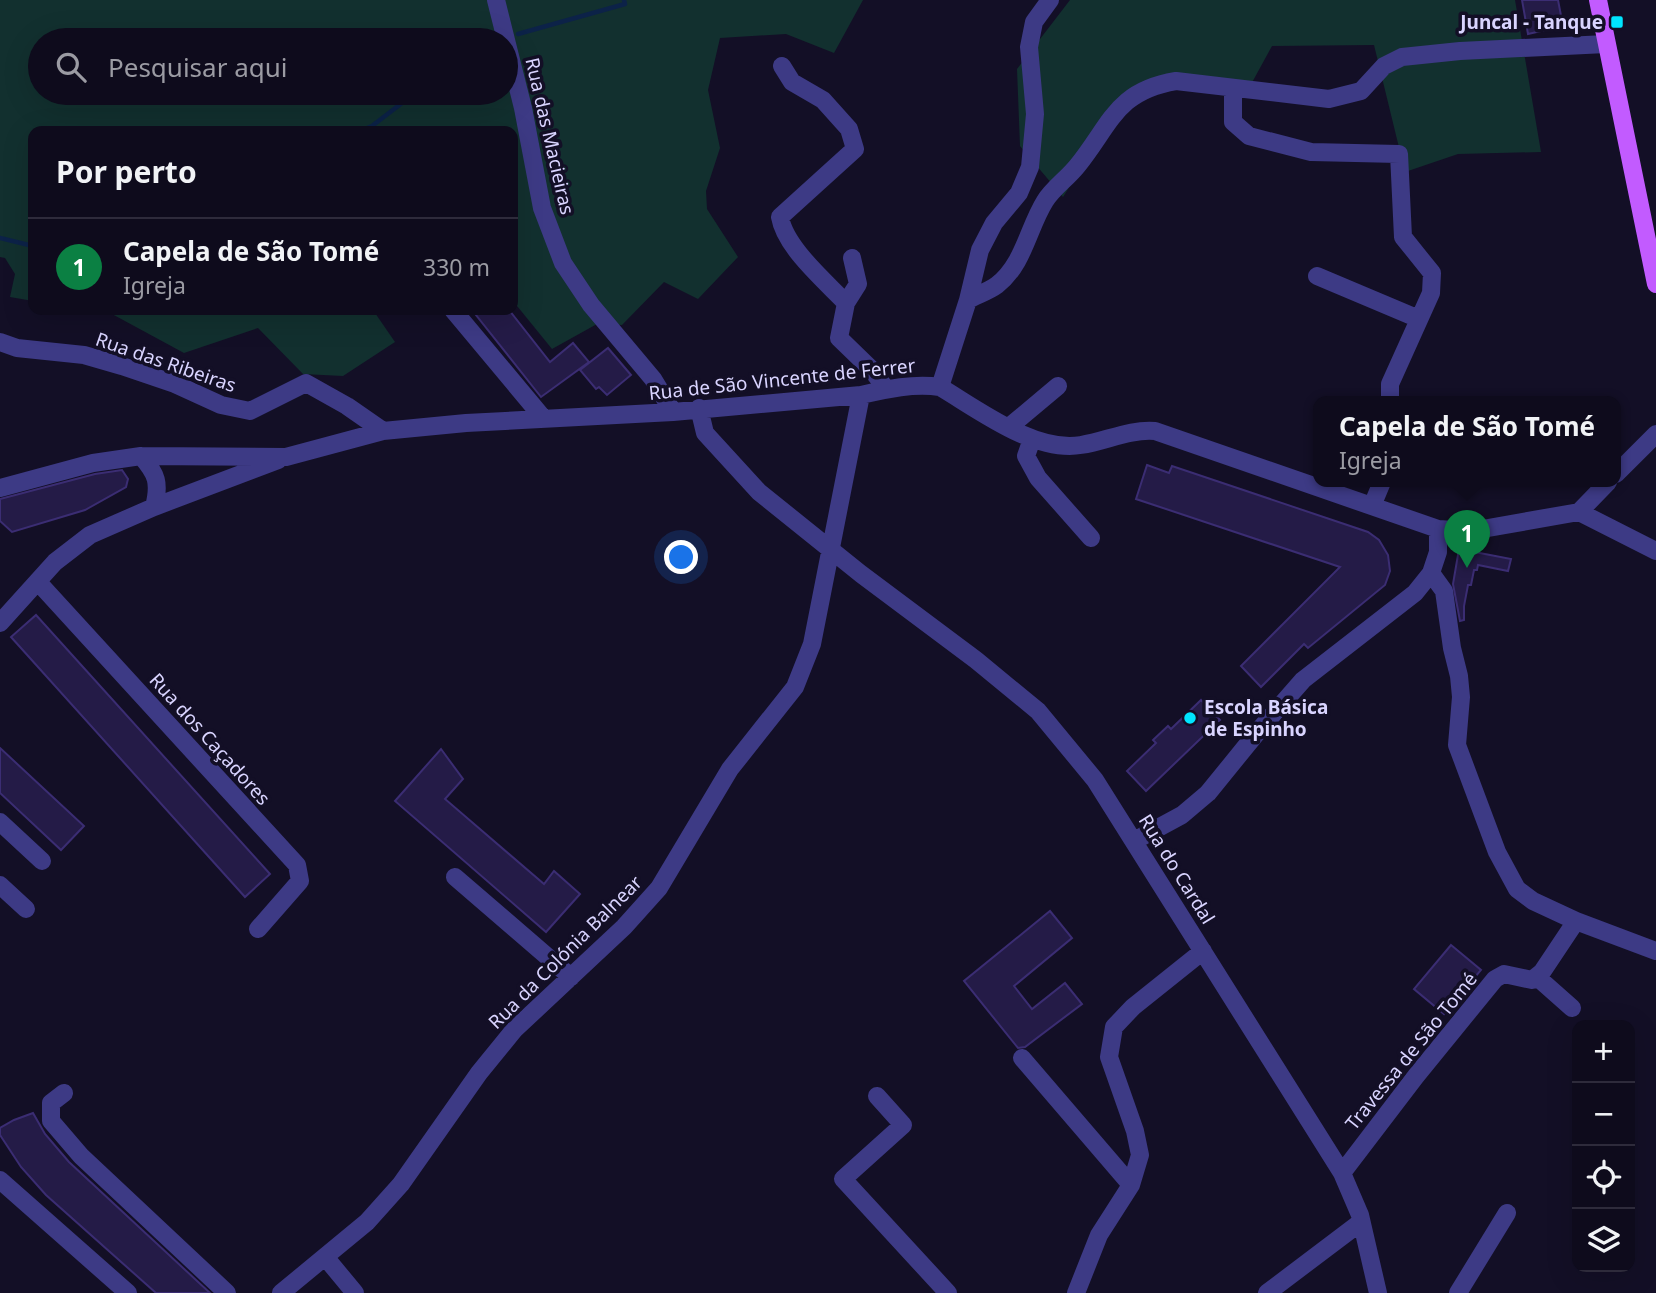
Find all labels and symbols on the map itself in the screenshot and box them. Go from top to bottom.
place label: Juncal - Tanque [1458,9,1603,35]
marker: Juncal - Tanque [1609,14,1625,30]
street label: Rua das Macieiras [519,55,581,217]
street label: Rua das Ribeiras [92,326,240,398]
street label: Rua de São Vincente de Ferrer [647,352,917,406]
pin: 1 [1444,510,1490,568]
your location [664,540,698,574]
street label: Rua dos Caçadores [144,667,276,811]
place label: Escola Básica de Espinho [1204,694,1328,742]
marker: Escola Básica de Espinho [1182,710,1198,726]
street label: Rua do Cardal [1133,809,1221,929]
street label: Rua da Colónia Balnear [482,869,648,1035]
street label: Travessa de São Tomé [1339,967,1483,1135]

